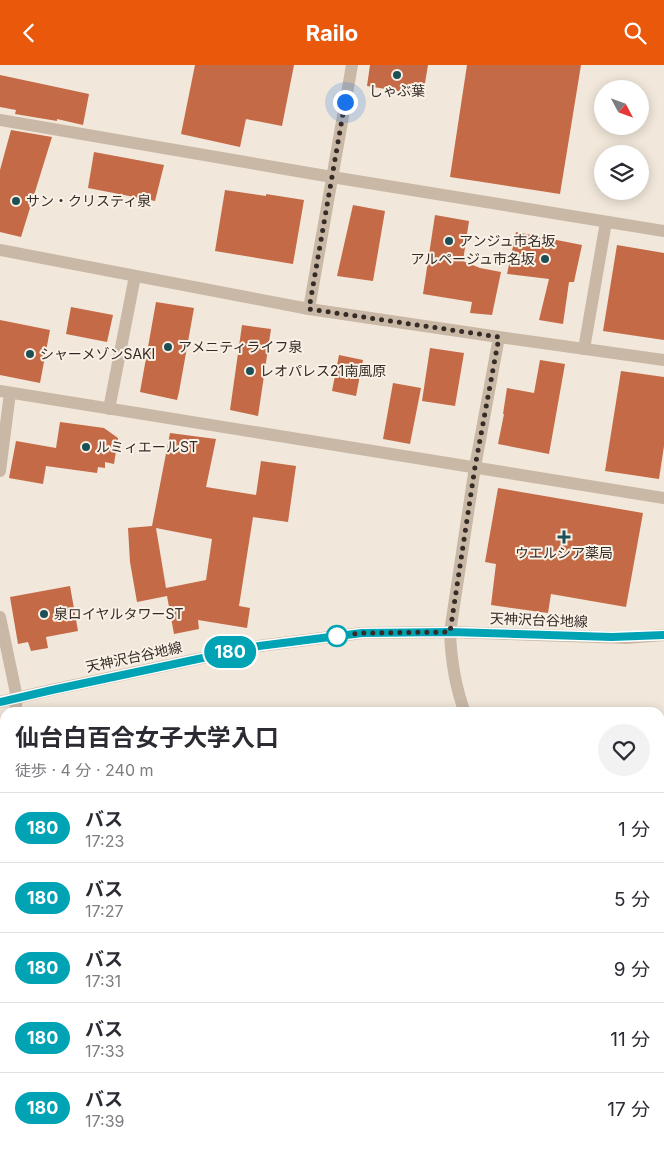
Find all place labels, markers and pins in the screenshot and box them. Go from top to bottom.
marker: しゃぶ葉 [391,69,403,81]
place label: しゃぶ葉 [369,82,425,99]
place label: サン・クリスティ泉 [26,192,151,209]
marker: サン・クリスティ泉 [10,195,22,207]
place label: アンジュ市名坂 [459,232,555,249]
marker: アンジュ市名坂 [443,235,455,247]
place label: アルページュ市名坂 [410,250,535,267]
marker: アルページュ市名坂 [539,253,551,265]
place label: アメニティライフ泉 [178,338,302,355]
marker: アメニティライフ泉 [162,341,174,353]
place label: シャーメゾンSAKI [40,345,155,362]
marker: シャーメゾンSAKI [24,348,36,360]
place label: レオパレス21南風原 [260,362,386,379]
marker: レオパレス21南風原 [244,365,256,377]
place label: ルミィエールST [96,438,198,455]
marker: ルミィエールST [80,441,92,453]
marker: ウエルシア薬局 [558,531,570,543]
place label: ウエルシア薬局 [515,544,613,561]
place label: 泉ロイヤルタワーST [54,605,184,622]
marker: 泉ロイヤルタワーST [38,608,50,620]
unlabelled marker [326,625,348,647]

